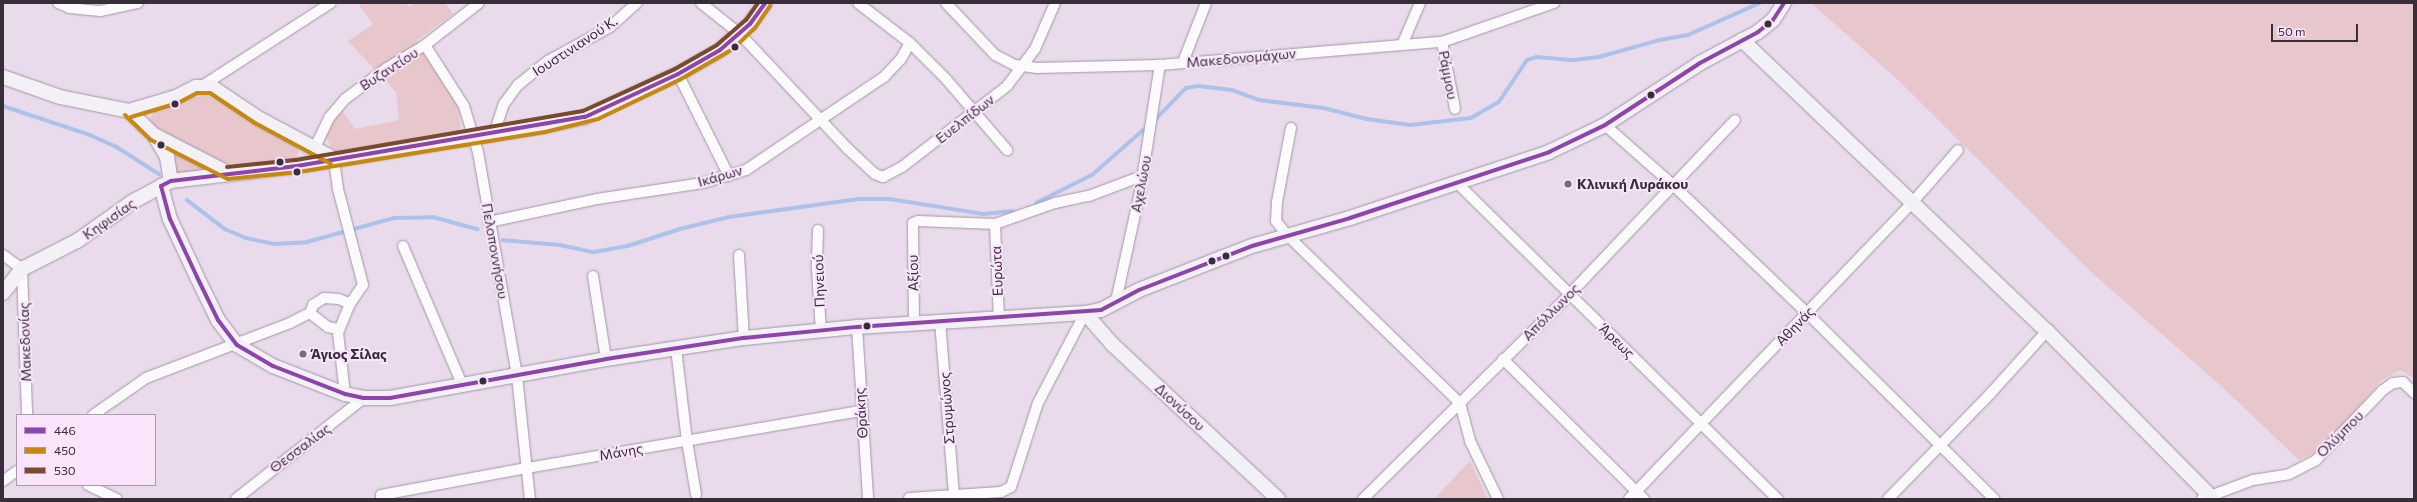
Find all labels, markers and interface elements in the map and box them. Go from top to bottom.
street label: Ιουστινιανού Κ. [529,12,621,80]
scale bar [2273,16,2360,42]
unlabelled marker [1763,19,1773,29]
text: 50 m [2278,24,2306,38]
unlabelled marker [730,42,740,52]
street label: Βυζαντίου [357,44,421,94]
street label: Μακεδονομάχων [1186,45,1296,71]
street label: Ράμμου [1435,49,1461,101]
unlabelled marker [1646,90,1656,100]
street label: Ευελπίδων [932,91,998,147]
unlabelled marker [170,99,180,109]
unlabelled marker [156,140,166,150]
street label: Αχελώου [1127,154,1155,214]
unlabelled marker [275,157,285,167]
street label: Ικάρων [696,162,744,190]
unlabelled marker [292,167,302,177]
place label: Κλινική Λυράκου [1577,176,1688,192]
marker: Κλινική Λυράκου [1562,178,1574,190]
street label: Κηφισίας [79,195,139,243]
street label: Πελοποννήσου [478,202,512,300]
street label: Ευρώτα [988,246,1006,296]
unlabelled marker [1221,251,1231,261]
street label: Πηνειού [810,254,828,308]
street label: Αξίου [904,255,922,291]
unlabelled marker [1207,256,1217,266]
street label: Απόλλωνος [1519,280,1583,344]
street label: Μακεδονίας [15,302,35,382]
street label: Αθηνάς [1772,303,1818,349]
street label: Άρεως [1596,320,1638,362]
unlabelled marker [862,321,872,331]
place label: Άγιος Σίλας [311,346,387,362]
marker: Άγιος Σίλας [298,349,308,359]
street label: Στρυμώνος [936,371,958,445]
unlabelled marker [478,376,488,386]
street label: Διονύσου [1152,380,1208,434]
street label: Θράκης [851,387,871,439]
street label: Ολύμπου [2313,407,2367,461]
legend [16,414,156,486]
street label: Θεσσαλίας [266,420,334,476]
text: 446 [54,423,76,437]
street label: Μάνης [598,440,644,464]
text: 450 [54,443,76,457]
text: 530 [54,463,76,477]

